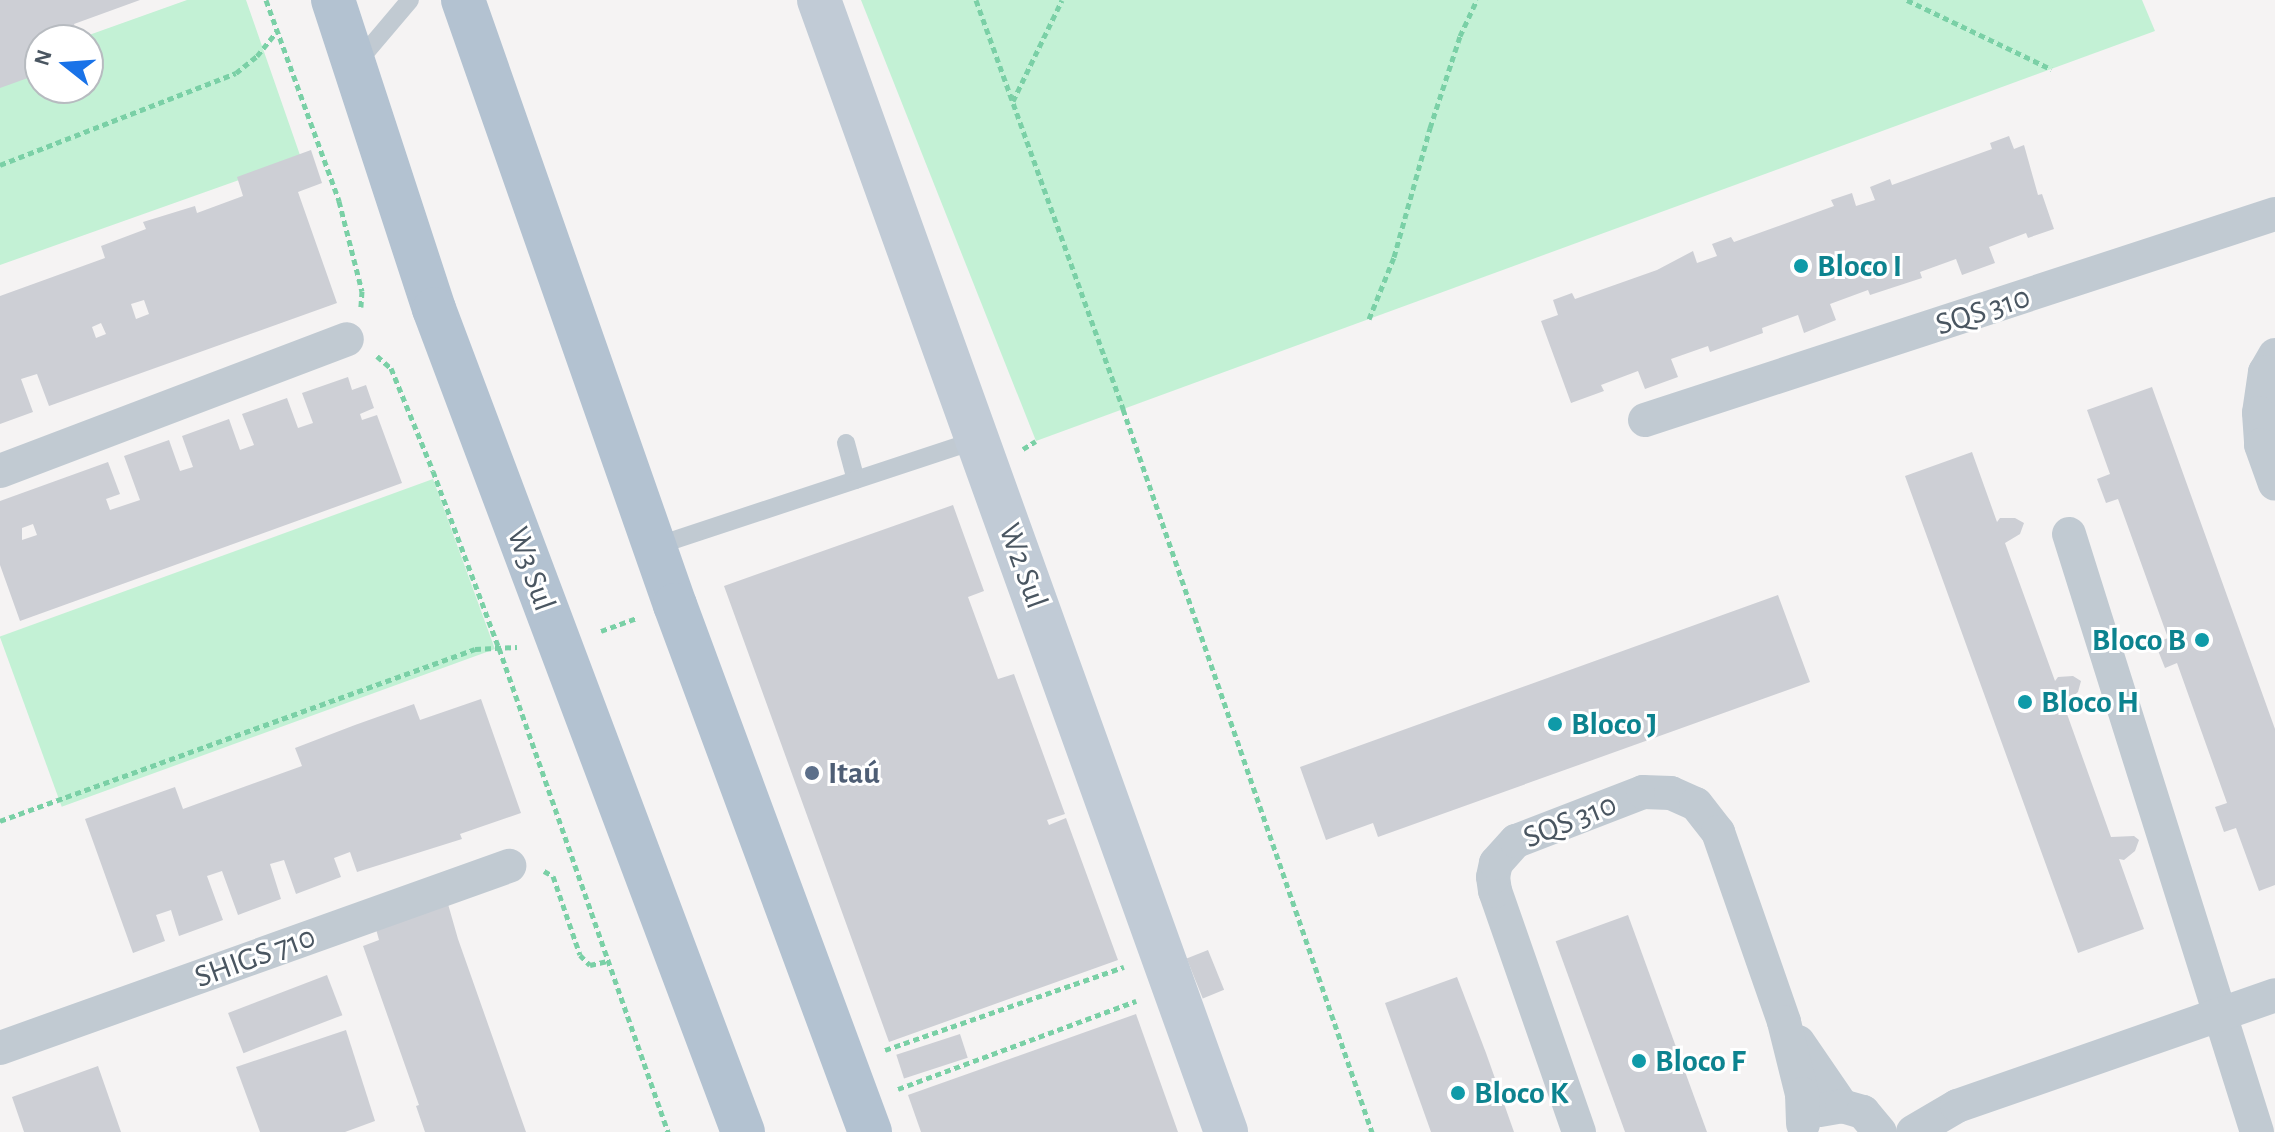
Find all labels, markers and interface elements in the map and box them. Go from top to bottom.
north arrow [24,24,104,104]
text: N [30,47,56,68]
place label: Bloco I [1817,247,1902,285]
marker: Bloco I [1792,257,1810,275]
street label: SQS 310 [1931,278,2035,344]
street label: W2 Sul [990,518,1056,614]
street label: W3 Sul [498,522,564,616]
place label: Bloco B [2092,621,2186,659]
marker: Bloco B [2193,631,2211,649]
place label: Bloco H [2041,683,2139,721]
marker: Bloco H [2016,693,2034,711]
place label: Bloco J [1571,705,1657,743]
marker: Bloco J [1546,715,1564,733]
place label: Itaú [828,754,880,792]
marker: Itaú [803,764,821,782]
street label: SQS 310 [1518,785,1622,857]
street label: SHIGS 710 [189,917,321,997]
place label: Bloco F [1655,1042,1745,1080]
marker: Bloco F [1630,1052,1648,1070]
place label: Bloco K [1474,1074,1568,1112]
marker: Bloco K [1449,1084,1467,1102]

